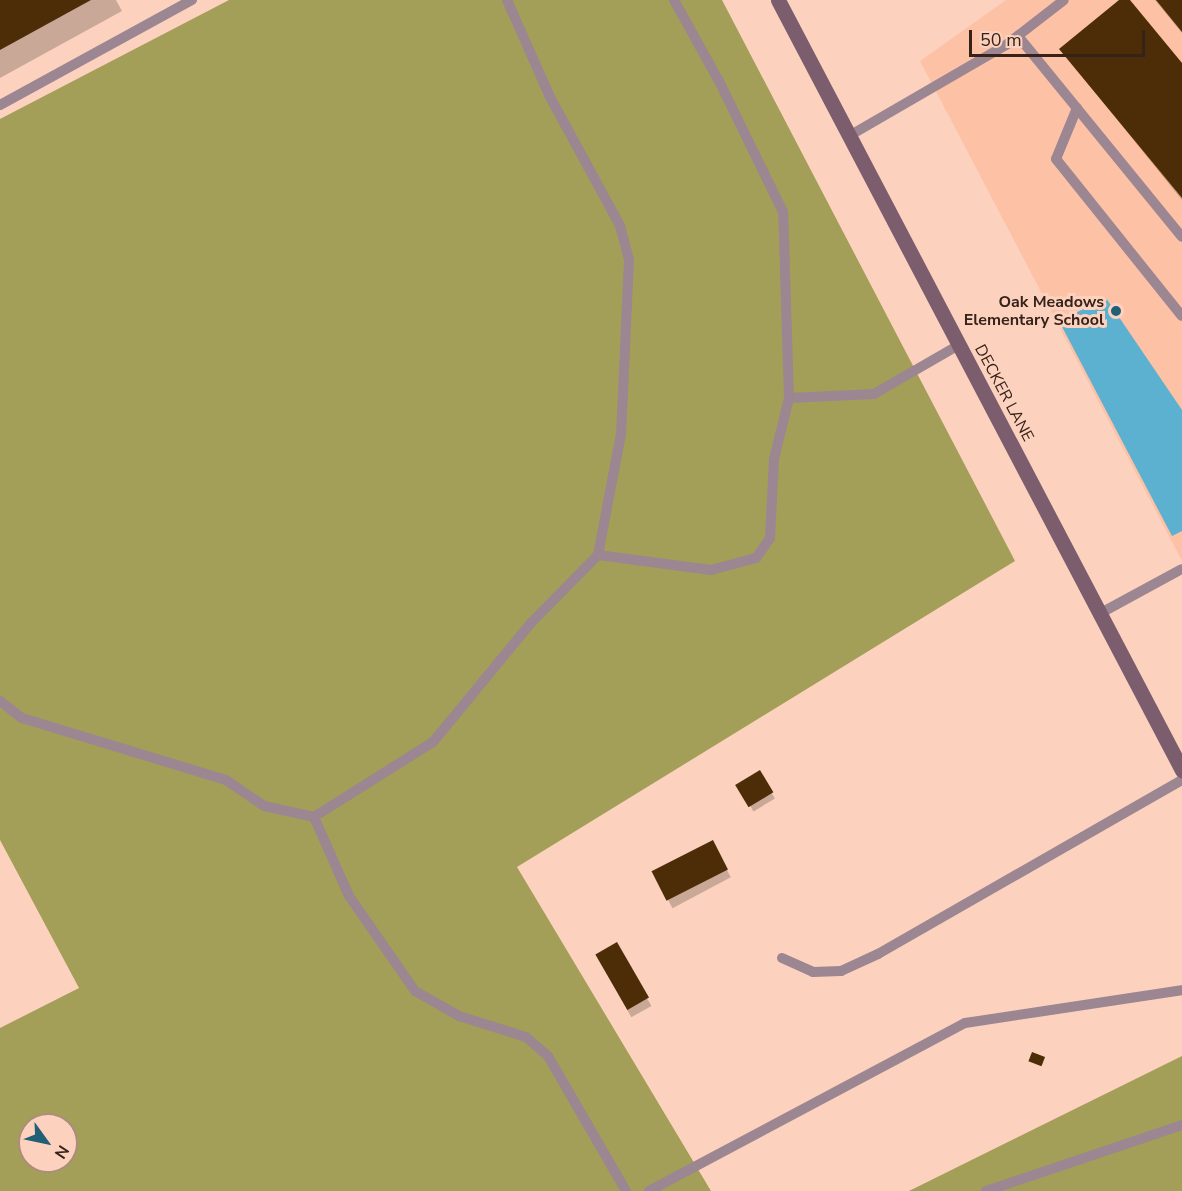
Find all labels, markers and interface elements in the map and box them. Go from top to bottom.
scale bar [972,18,1148,56]
text: 50 m [980,28,1022,52]
place label: Oak Meadows Elementary School [964,292,1104,330]
marker: Oak Meadows Elementary School [1109,304,1123,318]
street label: DECKER LANE [970,341,1038,445]
north arrow [18,1113,78,1173]
text: N [49,1141,74,1163]

